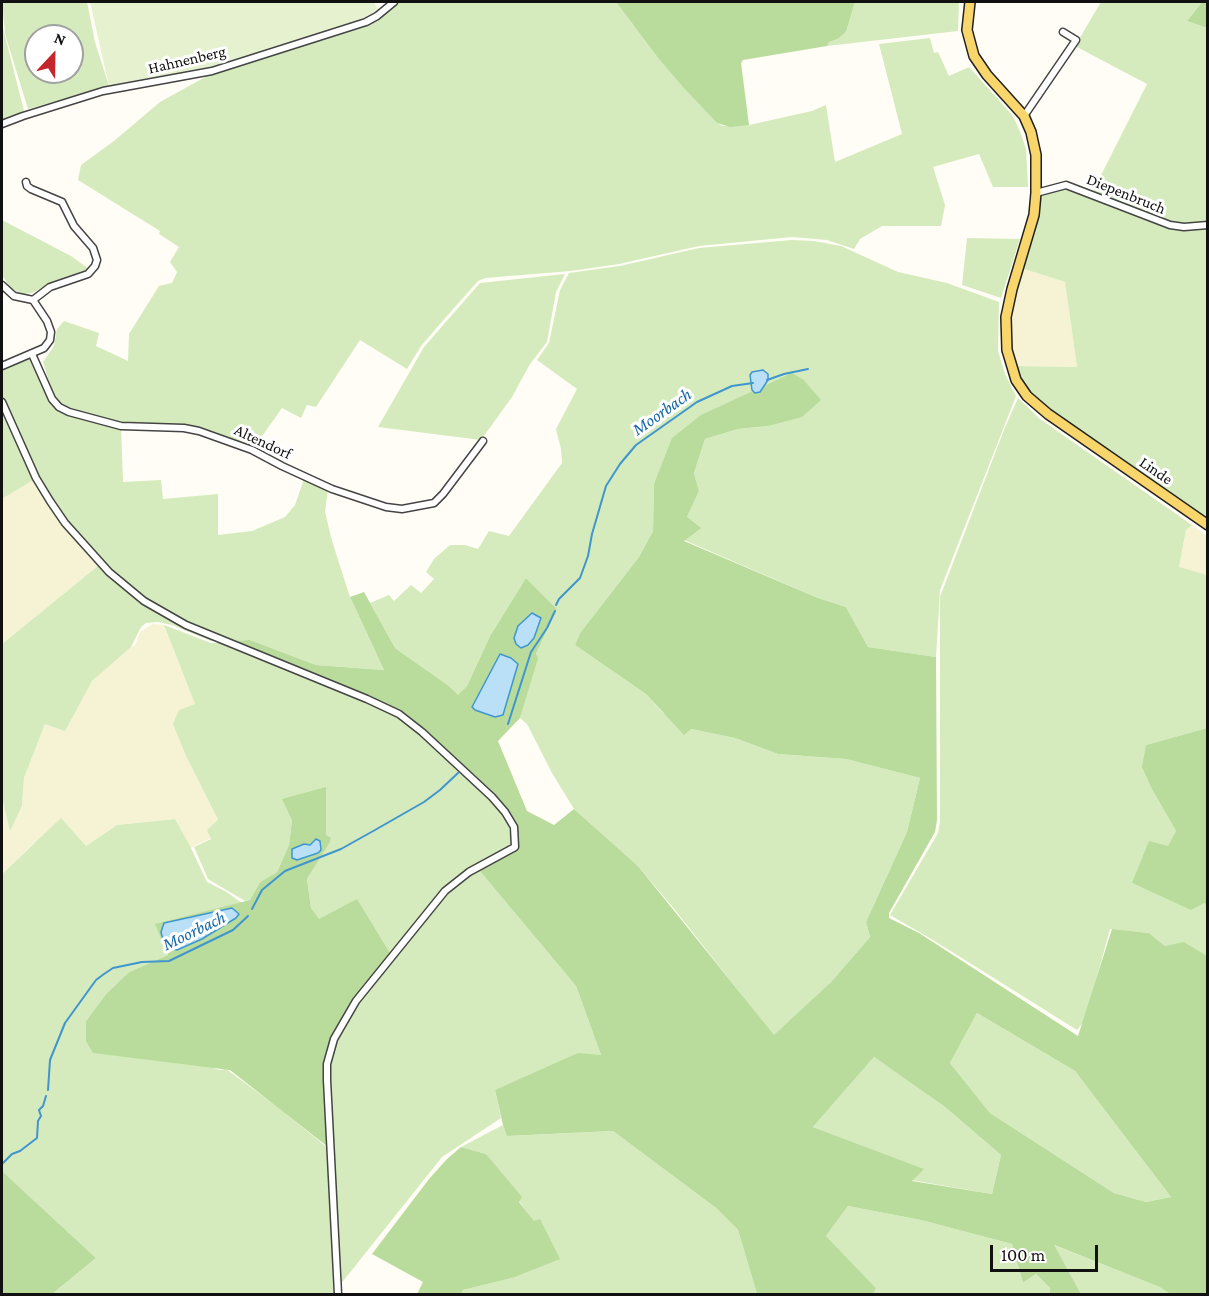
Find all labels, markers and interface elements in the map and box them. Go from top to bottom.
north arrow [24,24,84,84]
text: N [52,29,68,49]
street label: Hahnenberg [146,42,228,78]
street label: Diepenbruch [1084,169,1168,219]
water label: Moorbach [628,384,696,440]
street label: Altendorf [231,420,295,464]
street label: Linde [1136,453,1176,489]
water label: Moorbach [159,906,229,956]
scale bar [993,1233,1101,1271]
text: 100 m [1001,1245,1045,1265]

